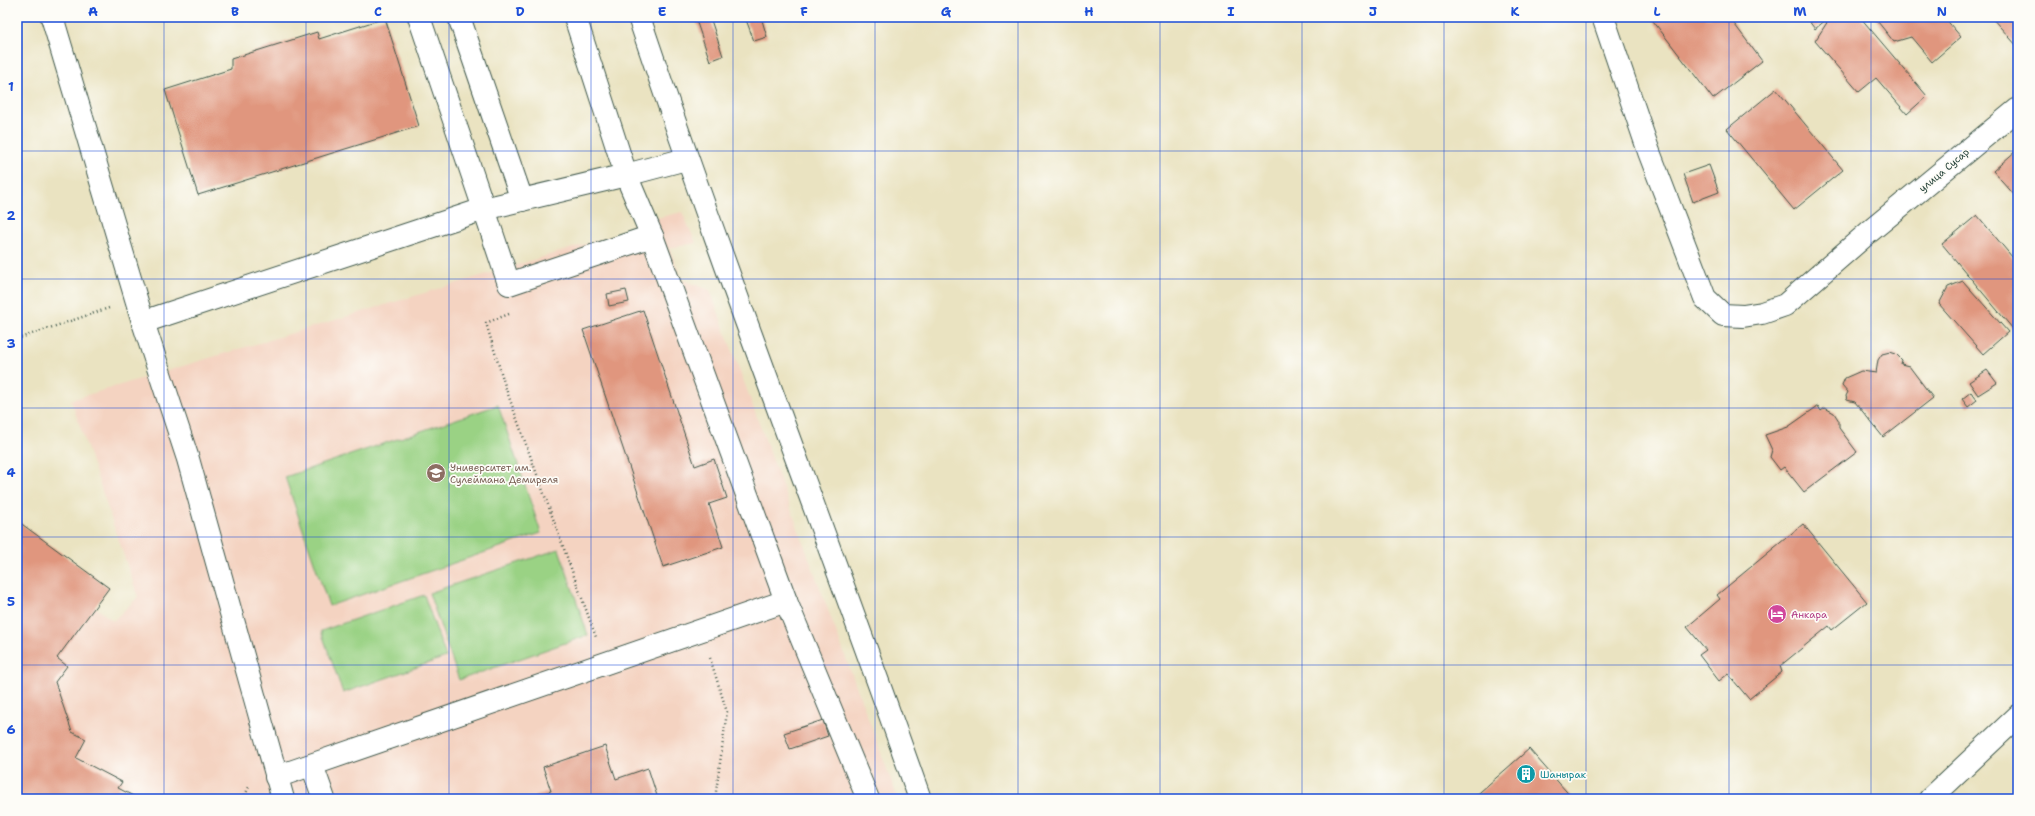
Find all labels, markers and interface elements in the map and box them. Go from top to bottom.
text: A [88,3,98,20]
text: B [231,3,239,20]
text: C [374,3,382,20]
text: D [515,3,525,20]
text: E [658,3,667,20]
text: F [800,3,808,20]
text: G [941,3,952,20]
text: H [1084,3,1094,20]
text: I [1227,3,1235,20]
text: J [1369,3,1377,20]
text: K [1511,3,1520,20]
text: L [1653,3,1661,20]
text: M [1793,3,1807,20]
text: N [1937,3,1947,20]
text: 1 [8,78,14,95]
street label: улица Сусар [1916,145,1972,195]
text: 2 [6,207,16,224]
text: 3 [6,335,16,352]
place label: Университет им. Сулеймана Демиреля [450,461,558,486]
school or university icon: Университет им. Сулеймана Демиреля [425,462,447,484]
text: 4 [6,464,16,481]
text: 5 [7,593,15,610]
hotel icon: Анкара [1766,603,1788,625]
place label: Анкара [1791,608,1828,621]
text: 6 [6,721,16,738]
building icon: Шанырак [1515,763,1537,785]
place label: Шанырак [1540,768,1587,781]

